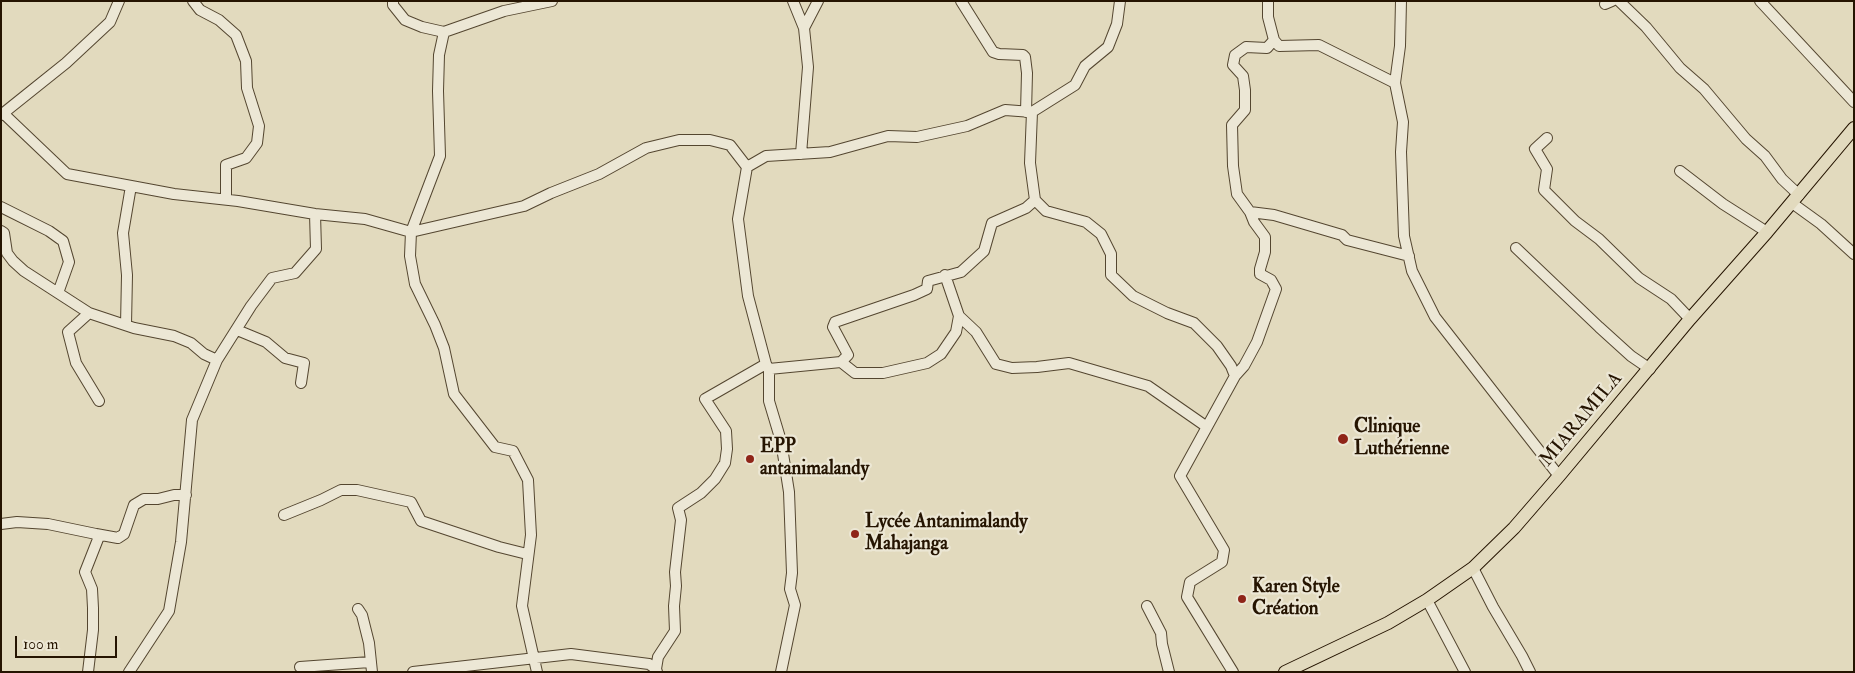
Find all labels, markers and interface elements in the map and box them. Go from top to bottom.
street label: MIARAMILA [1536,368,1628,472]
place label: Clinique Luthérienne [1354,417,1449,461]
marker: Clinique Luthérienne [1336,432,1350,446]
place label: EPP antanimalandy [760,437,869,481]
marker: EPP antanimalandy [744,453,756,465]
place label: Lycée Antanimalandy Mahajanga [865,512,1028,556]
marker: Lycée Antanimalandy Mahajanga [849,528,861,540]
place label: Karen Style Création [1252,577,1340,621]
marker: Karen Style Création [1236,593,1248,605]
scale bar [18,626,120,658]
text: 100 m [23,635,58,654]

